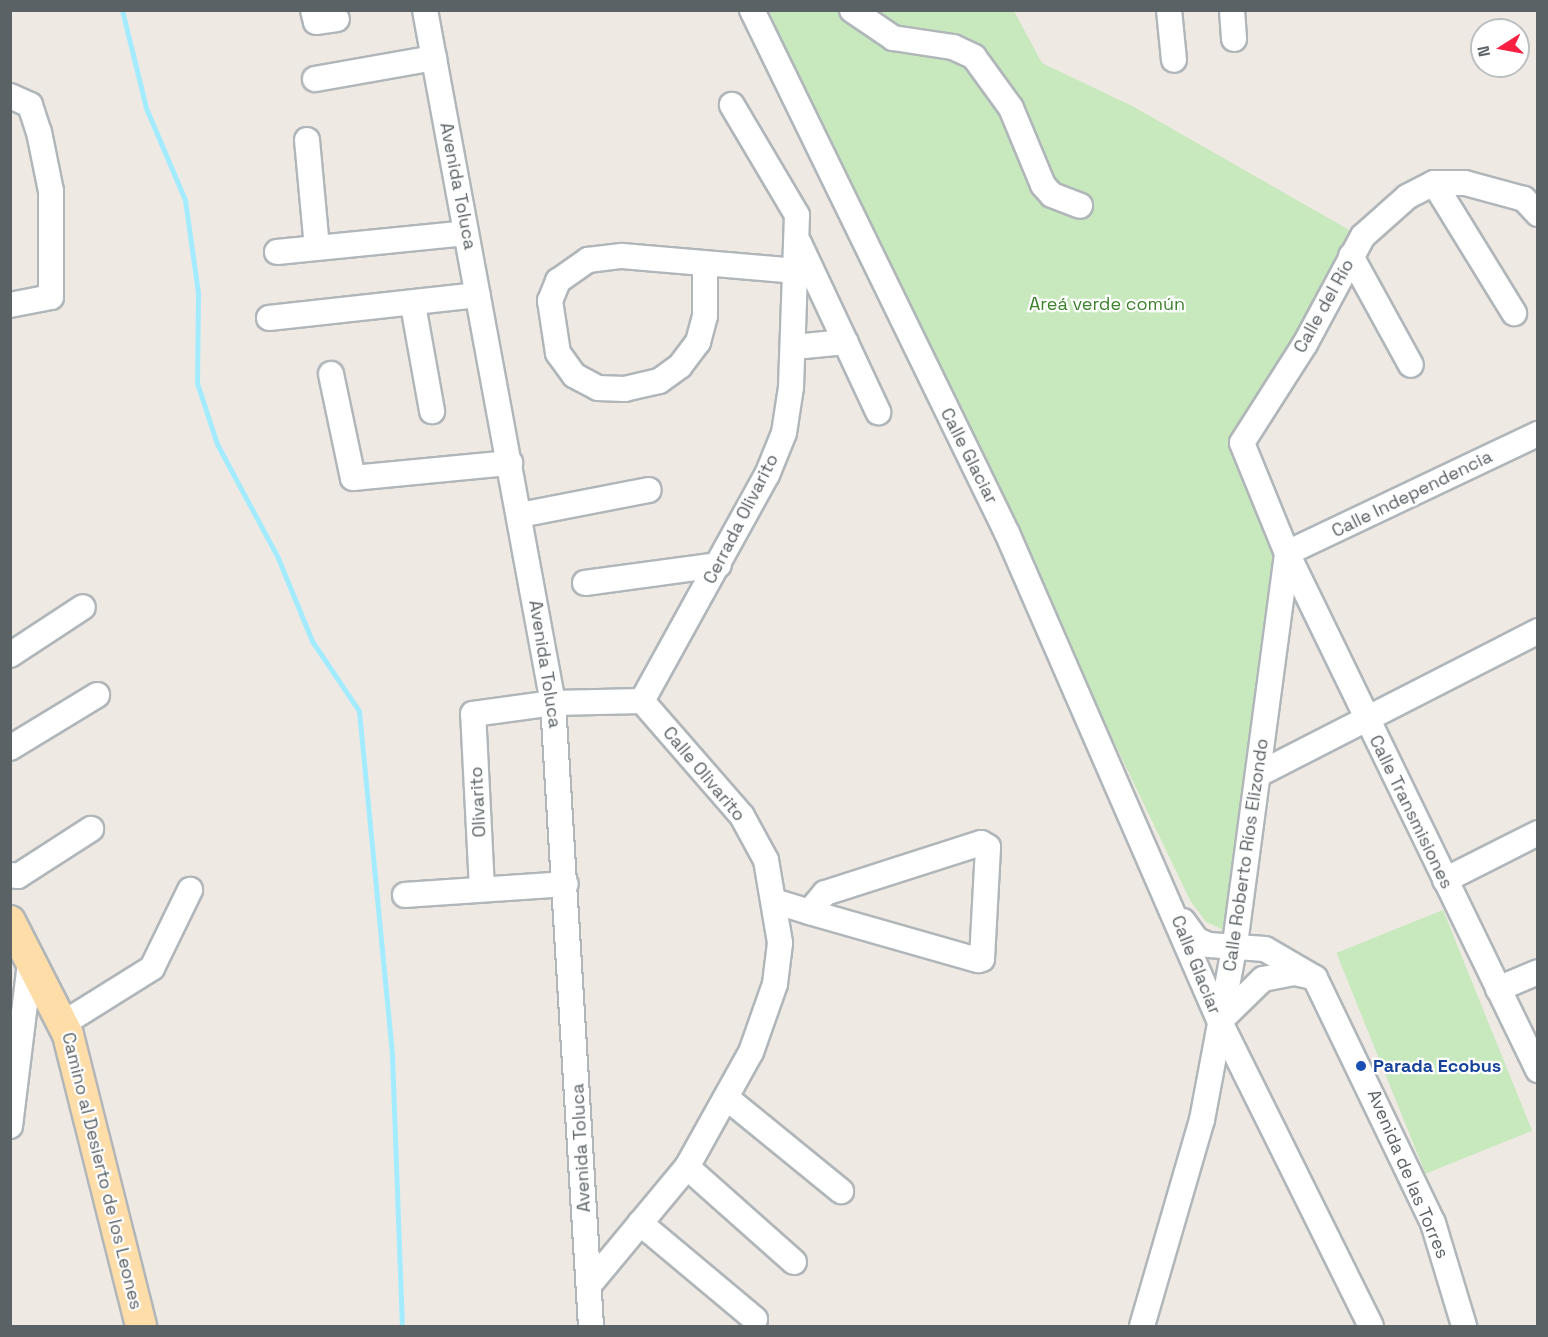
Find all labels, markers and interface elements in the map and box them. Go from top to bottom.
north arrow [1470,18,1530,78]
text: N [1472,44,1495,58]
street label: Avenida Toluca [435,120,481,252]
street label: Calle del Río [1289,255,1359,357]
park label: Areá verde común [1029,293,1185,315]
street label: Calle Glaciar [936,404,1002,508]
street label: Calle Independencia [1328,446,1496,542]
street label: Cerrada Olivarito [699,450,783,588]
street label: Avenida Toluca [524,598,566,730]
street label: Calle Olivarito [658,722,750,826]
street label: Calle Transmisiones [1364,731,1458,893]
street label: Calle Roberto Ríos Elizondo [1219,737,1273,973]
street label: Olivarito [465,766,491,838]
street label: Calle Glaciar [1166,912,1226,1018]
street label: Camino al Desierto de los Leones [57,1030,147,1312]
place label: Parada Ecobus [1373,1055,1501,1077]
marker: Parada Ecobus [1354,1059,1368,1073]
street label: Avenida Toluca [567,1083,595,1213]
street label: Avenida de las Torres [1363,1086,1453,1262]

